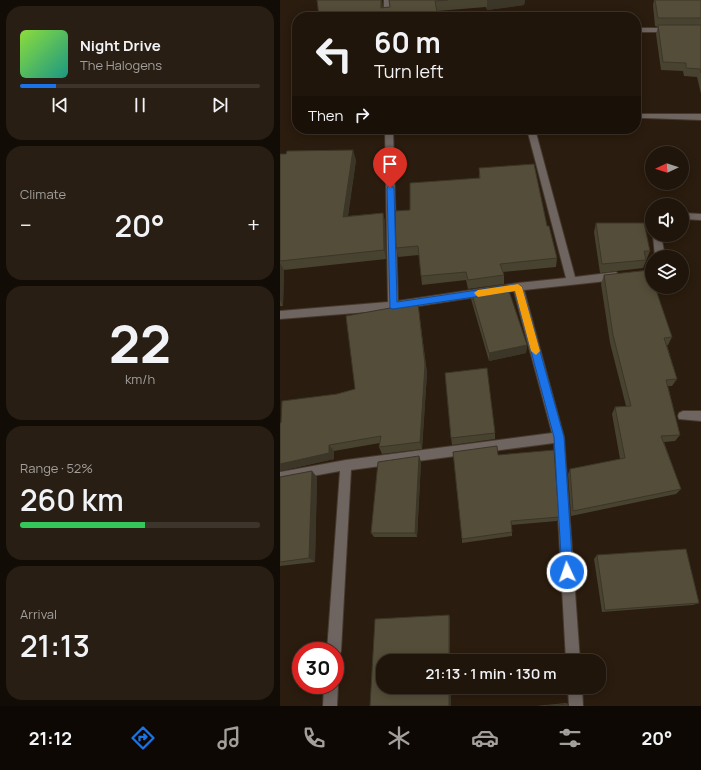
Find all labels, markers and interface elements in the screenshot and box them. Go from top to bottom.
text: 60 m [374,23,441,61]
icon: left [308,28,360,80]
text: Night Drive [80,35,161,56]
text: The Halogens [80,56,162,74]
text: Turn left [374,59,444,83]
icon: previous [49,94,71,116]
icon: pause [129,94,151,116]
icon: next [209,94,231,116]
icon: right [351,104,373,126]
text: Then [308,105,343,126]
north arrow [645,146,689,190]
map controls [645,146,689,294]
pin [373,147,407,188]
icon: arrive [379,153,401,175]
text: Climate [20,185,66,203]
button: sound [645,198,689,242]
text: 20° [114,205,165,246]
text: − [20,210,32,240]
text: + [247,210,260,240]
button: layers [645,250,689,294]
text: 22 [109,308,171,379]
text: km/h [125,370,155,388]
text: Range · 52% [20,459,93,477]
text: 260 km [20,479,124,520]
position arrow [546,551,588,593]
text: Arrival [20,605,57,623]
text: 21:13 [20,625,90,666]
speed limit sign: 30 [292,642,344,694]
text: 21:13 · 1 min · 130 m [425,663,557,684]
icon: directions [129,724,157,752]
icon: music [215,724,243,752]
icon: phone [300,724,328,752]
icon: climate [385,724,413,752]
icon: car [471,724,499,752]
icon: filters [556,724,584,752]
text: 21:12 [29,726,72,750]
text: 20° [642,726,672,750]

